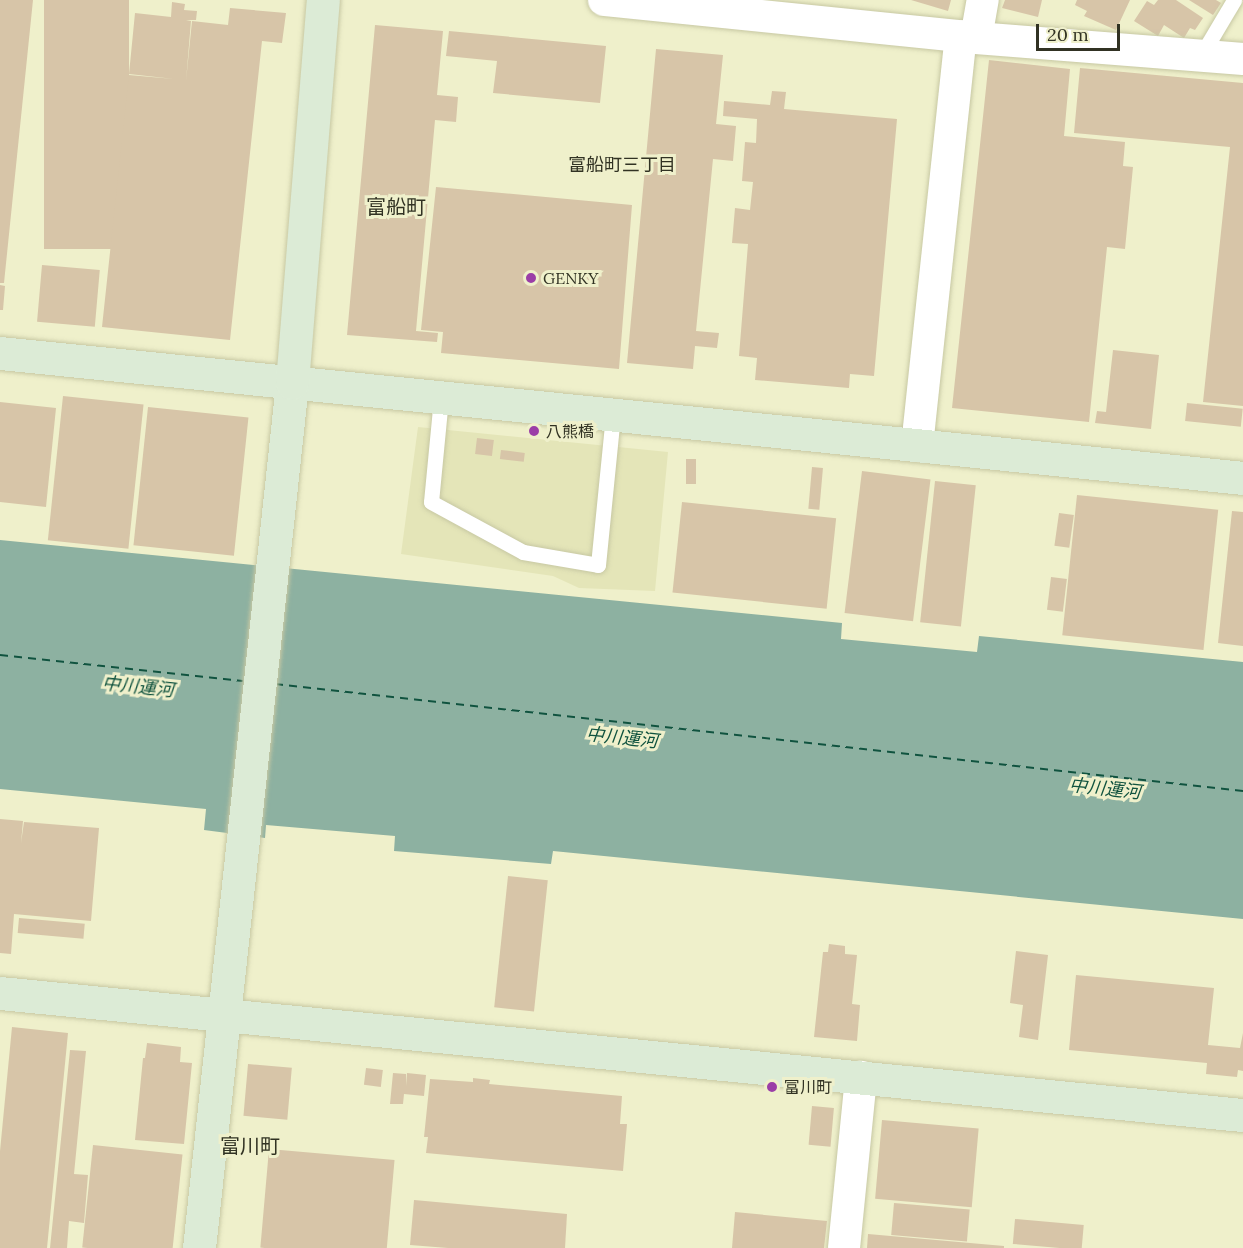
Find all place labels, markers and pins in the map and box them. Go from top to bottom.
place label: GENKY [543,268,598,288]
marker: GENKY [524,271,538,285]
place label: 八熊橋 [546,421,594,441]
marker: 八熊橋 [527,424,541,438]
place label: 富川町 [784,1077,832,1097]
marker: 富川町 [765,1080,779,1094]

